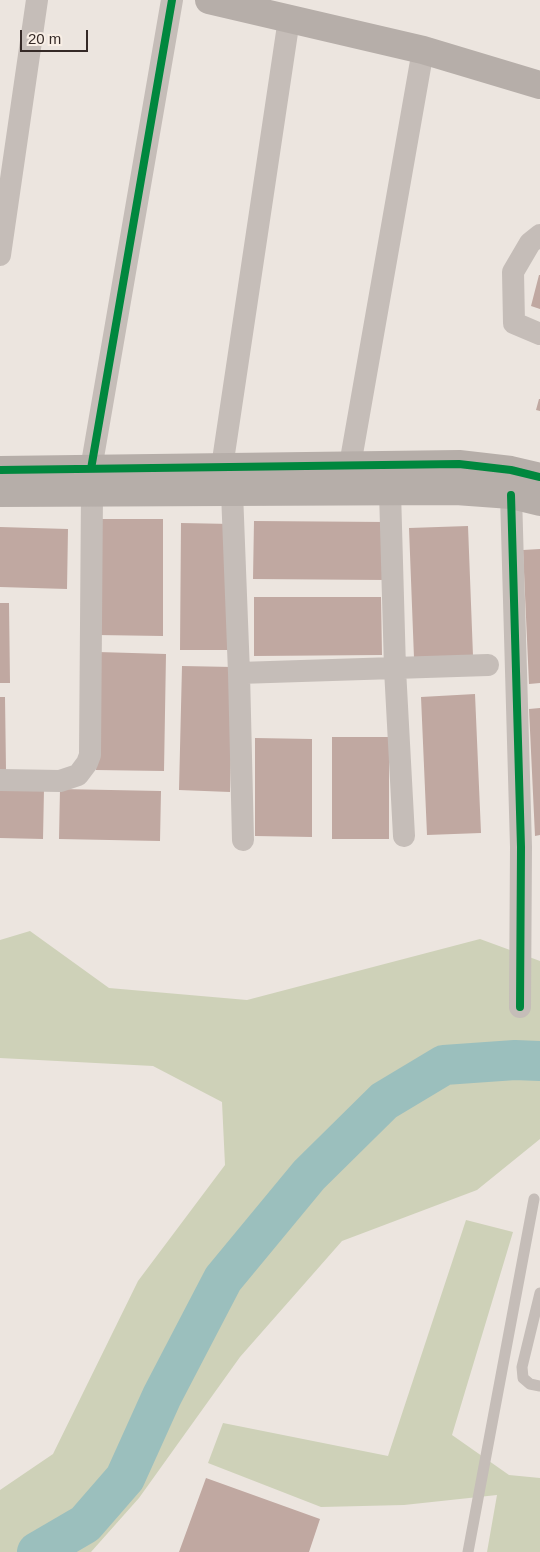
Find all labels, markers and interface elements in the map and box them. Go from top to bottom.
scale bar [22,20,90,52]
text: 20 m [28,30,61,47]

